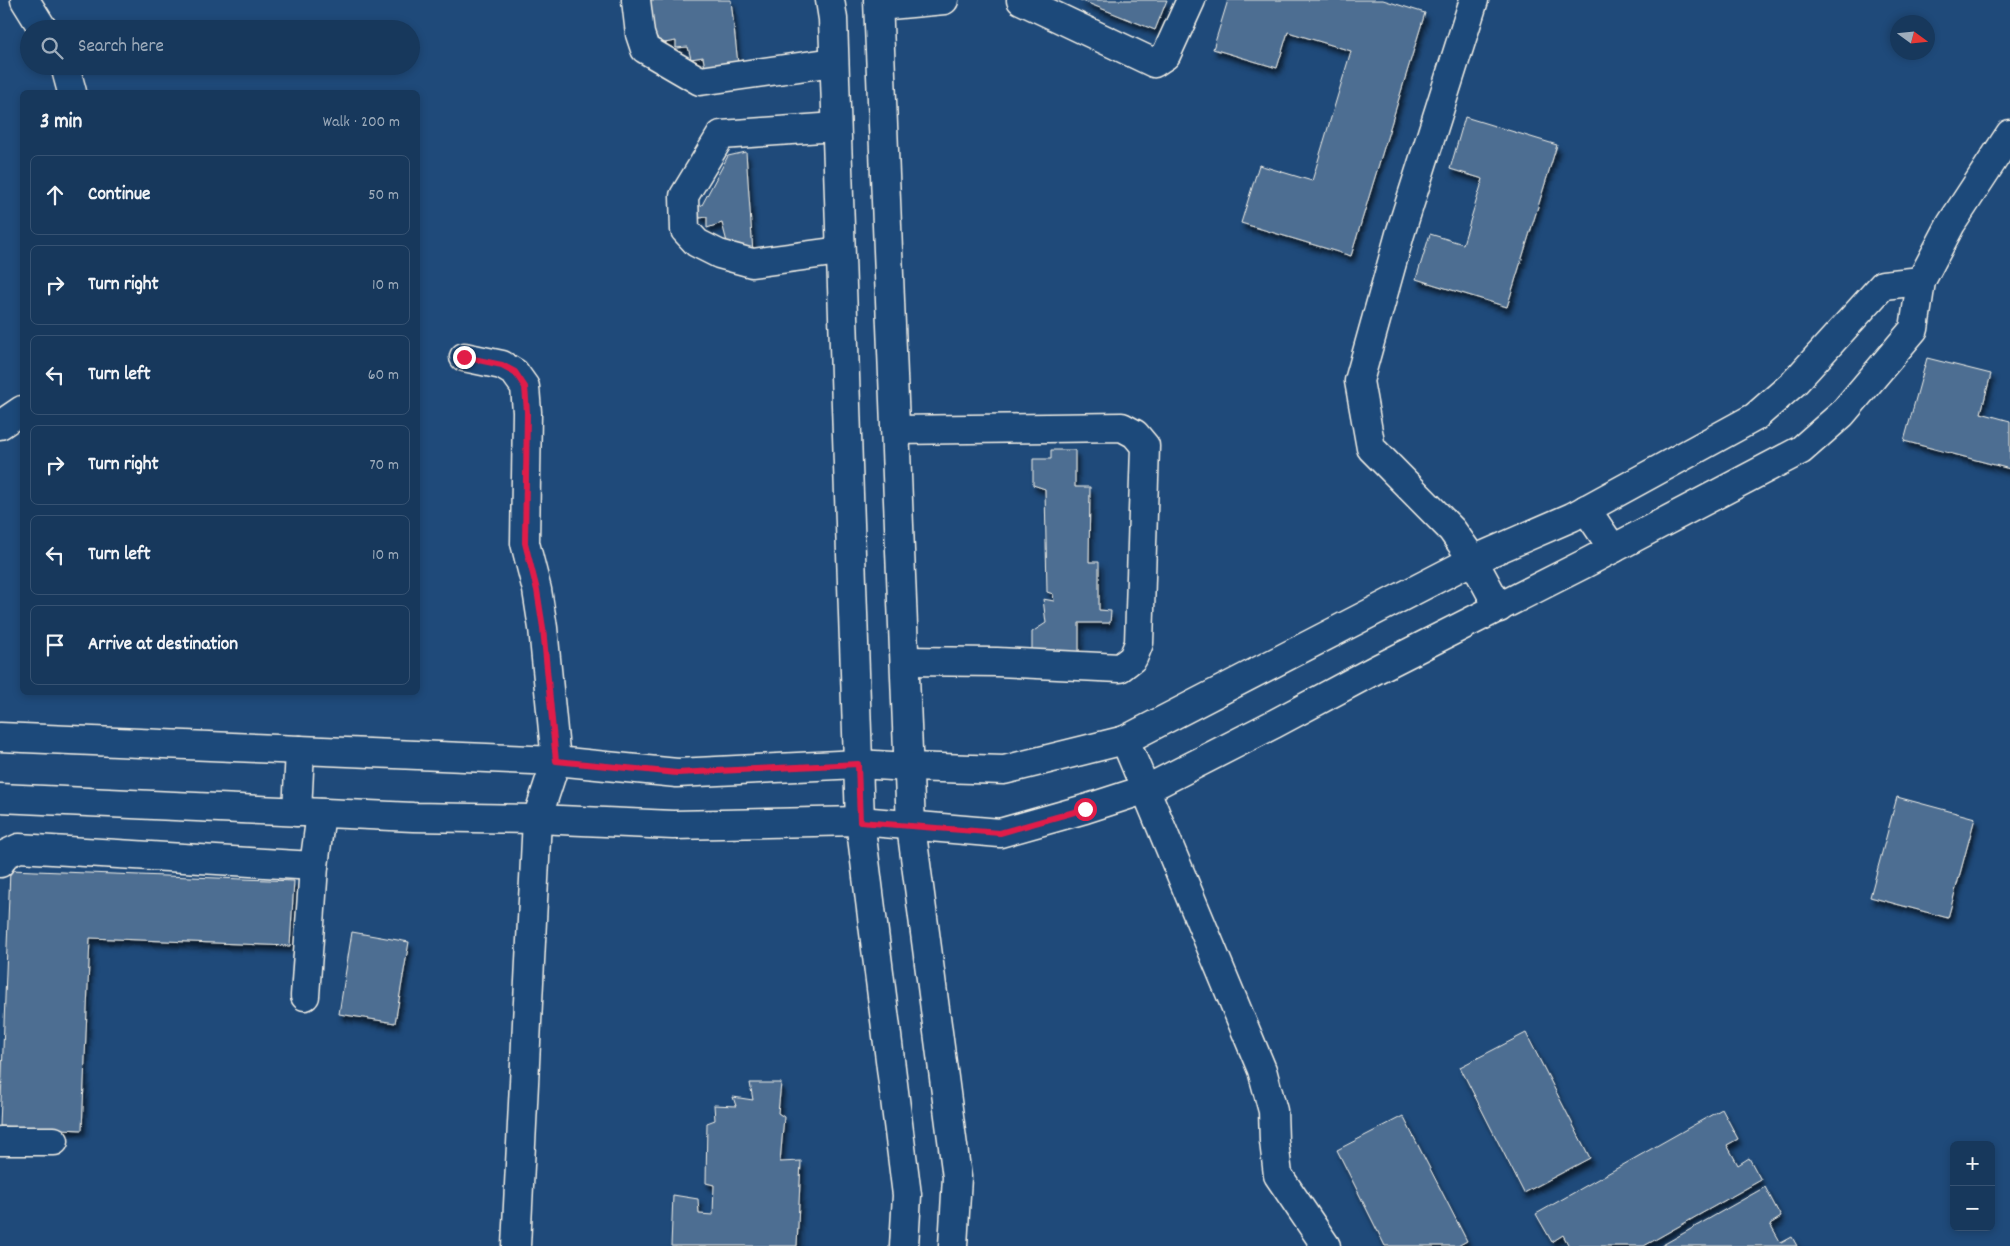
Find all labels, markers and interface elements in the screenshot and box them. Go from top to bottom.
north arrow [1890,15,1935,60]
search box [20,20,420,75]
icon: search [38,34,66,62]
text: Search here [78,34,164,61]
text: 3 min [40,108,82,138]
text: Walk · 200 m [323,111,400,134]
icon: ahead [41,181,69,209]
text: Continue [88,182,150,209]
text: 50 m [368,184,399,207]
icon: right [41,271,69,299]
text: Turn right [88,272,159,299]
text: 10 m [372,274,399,297]
route end [453,346,476,369]
icon: left [41,361,69,389]
text: Turn left [88,362,151,389]
text: 60 m [368,364,399,387]
icon: right [41,451,69,479]
text: Turn right [88,452,159,479]
text: 70 m [369,454,399,477]
icon: left [41,541,69,569]
text: Turn left [88,542,151,569]
text: 10 m [372,544,399,567]
icon: arrive [41,631,69,659]
text: Arrive at destination [88,632,238,659]
route start [1074,798,1097,821]
map controls [1950,1141,1995,1231]
button: + [1950,1141,1995,1186]
button: − [1950,1186,1995,1231]

